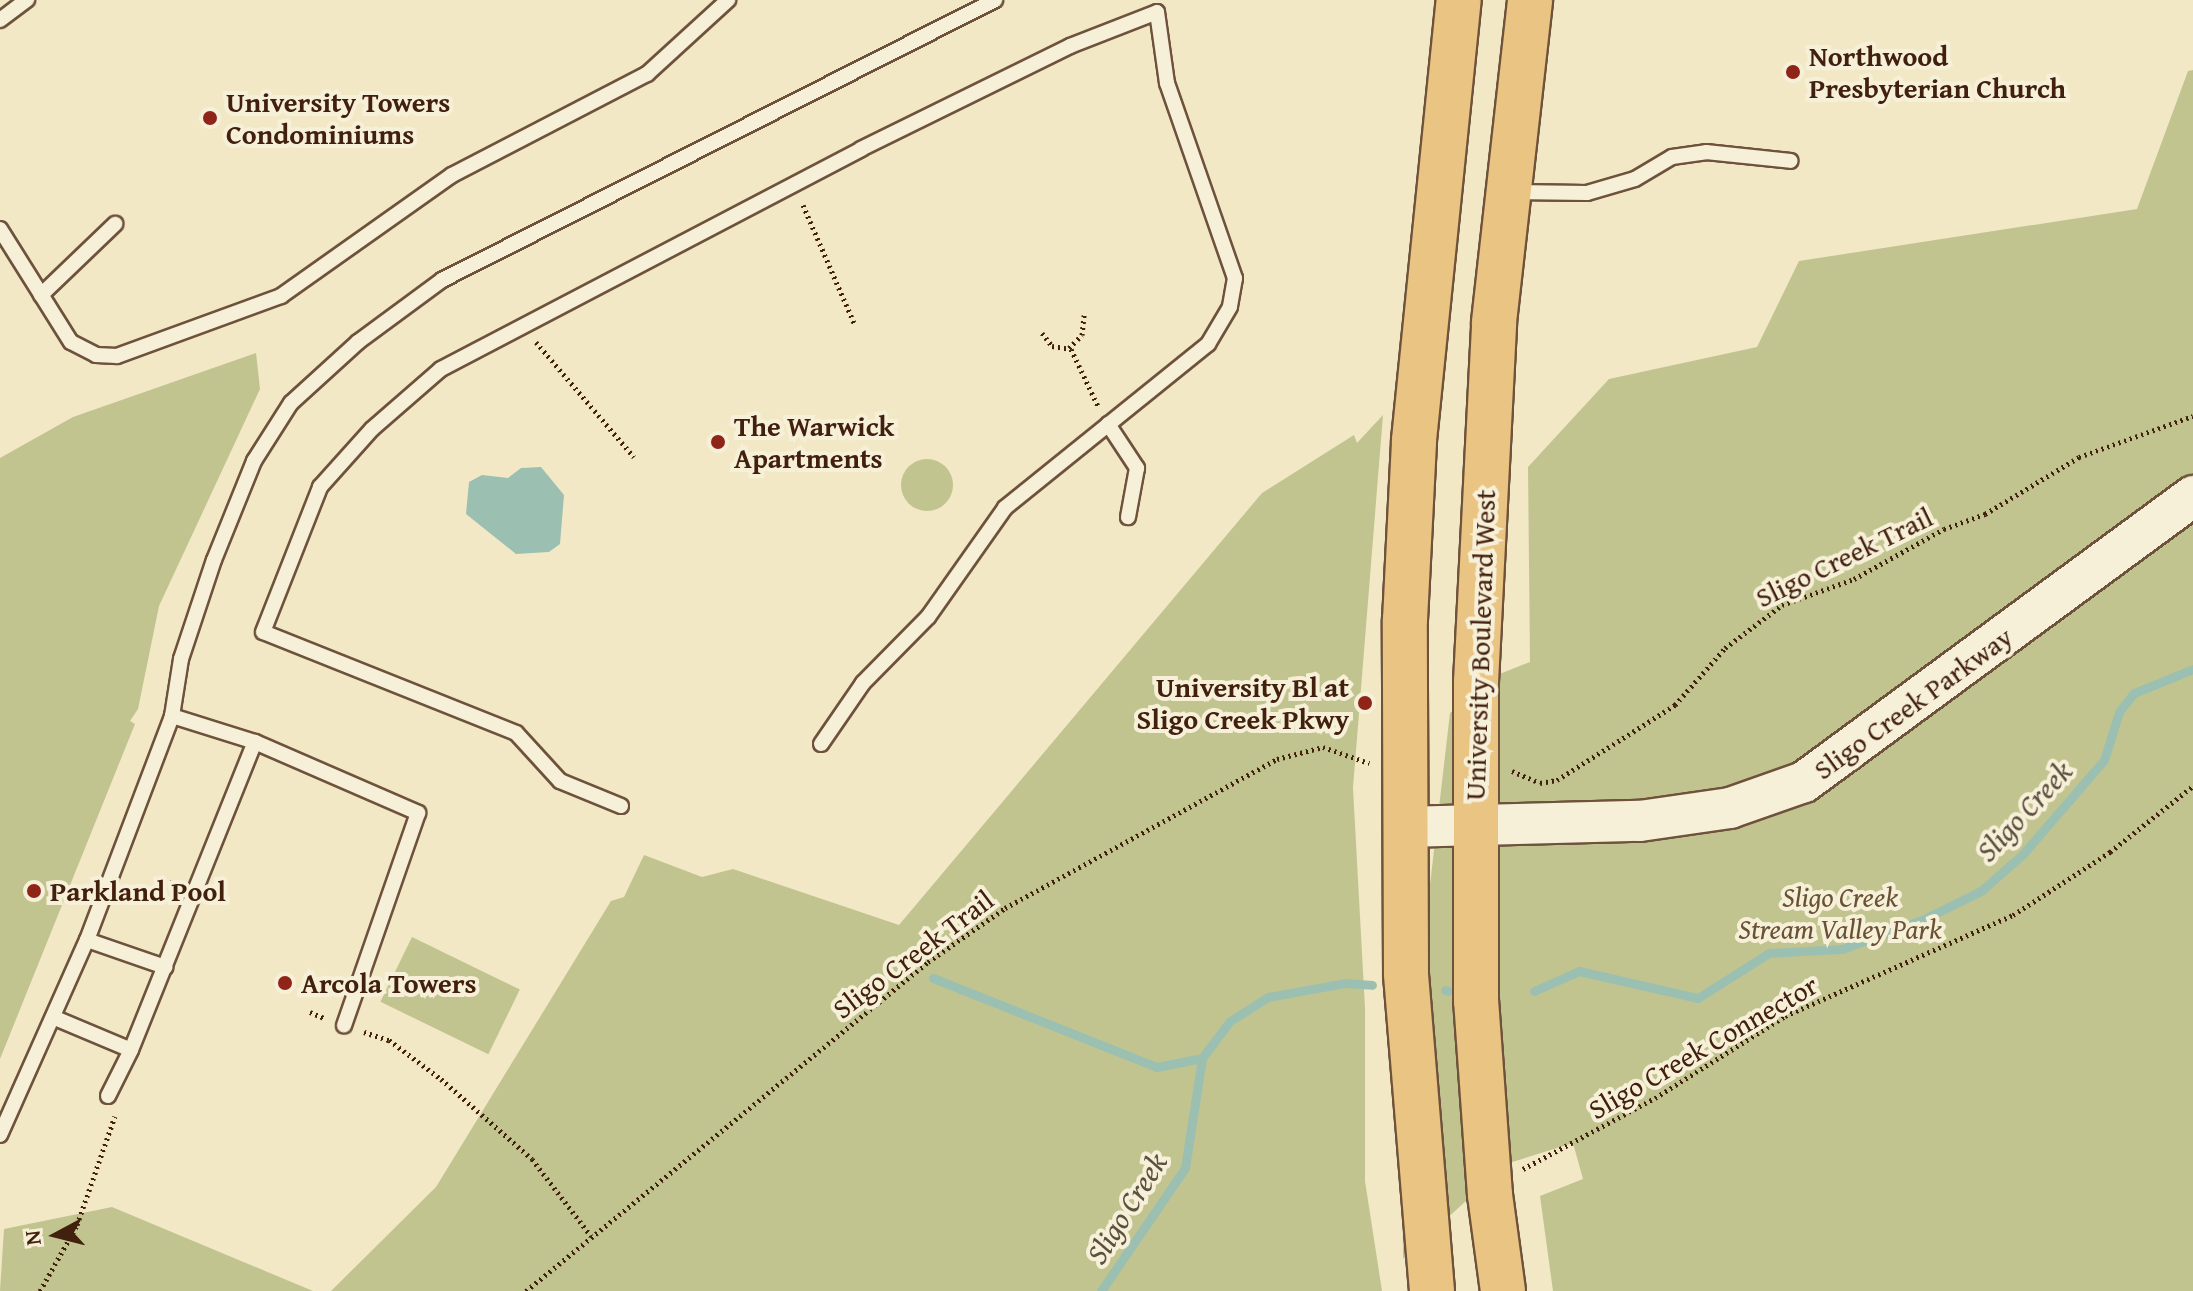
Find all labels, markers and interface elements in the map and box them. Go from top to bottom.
place label: Northwood Presbyterian Church [1809,39,2066,105]
marker: Northwood Presbyterian Church [1784,63,1802,81]
place label: University Towers Condominiums [226,85,450,151]
marker: University Towers Condominiums [201,109,219,127]
place label: The Warwick Apartments [734,409,894,475]
marker: The Warwick Apartments [709,433,727,451]
street label: University Boulevard West [1458,489,1502,801]
street label: Sligo Creek Trail [1750,500,1938,614]
street label: Sligo Creek Parkway [1807,620,2019,786]
place label: University Bl at Sligo Creek Pkwy [1137,670,1349,736]
marker: University Bl at Sligo Creek Pkwy [1356,694,1374,712]
water label: Sligo Creek [1968,753,2080,869]
place label: Parkland Pool [50,874,226,908]
park label: Sligo Creek Stream Valley Park [1738,880,1942,946]
marker: Parkland Pool [25,882,43,900]
street label: Sligo Creek Trail [826,883,1000,1025]
place label: Arcola Towers [301,966,477,1000]
street label: Sligo Creek Connector [1582,968,1824,1126]
marker: Arcola Towers [276,974,294,992]
water label: Sligo Creek [1078,1146,1174,1270]
north arrow [16,1195,96,1275]
text: N [15,1229,49,1247]

